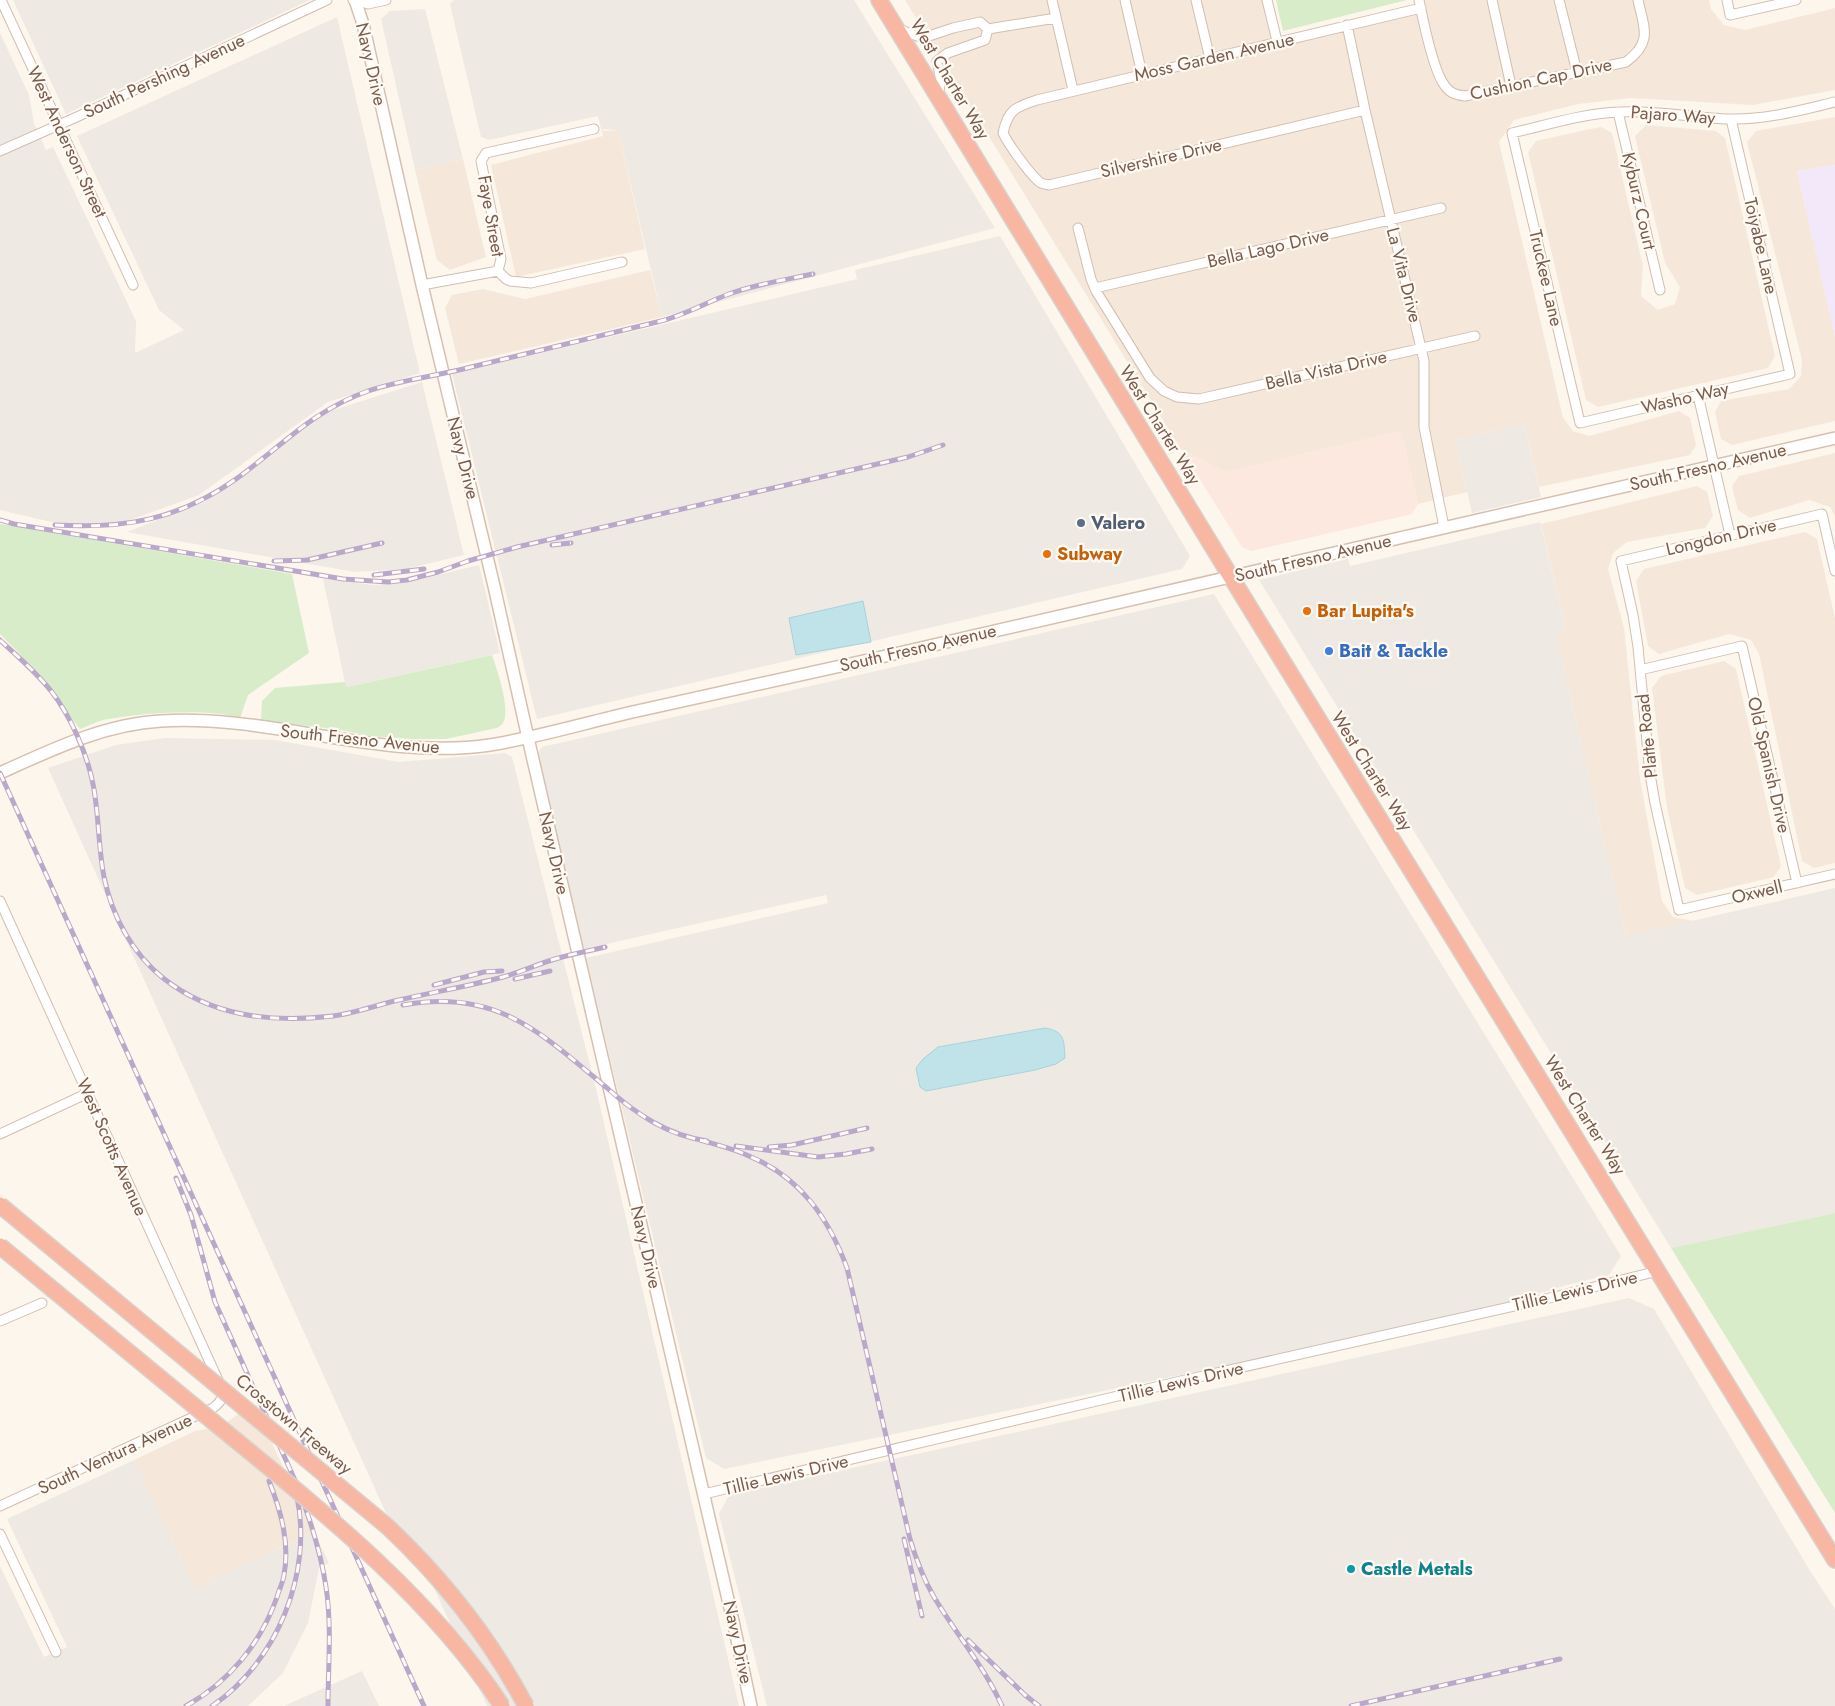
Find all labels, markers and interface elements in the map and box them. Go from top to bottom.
street label: West Charter Way [904,14,996,144]
street label: Navy Drive [349,20,393,108]
street label: Moss Garden Avenue [1131,26,1297,88]
street label: South Pershing Avenue [79,27,249,125]
street label: Cushion Cap Drive [1468,51,1614,107]
street label: West Anderson Street [20,62,114,223]
street label: Pajaro Way [1630,99,1716,131]
street label: Silvershire Drive [1098,131,1224,185]
street label: Kyburz Court [1615,150,1663,253]
street label: Faye Street [471,173,511,259]
street label: Toiyabe Lane [1737,195,1785,297]
street label: Bella Lago Drive [1205,221,1331,275]
street label: La Vita Drive [1380,225,1428,325]
street label: Truckee Lane [1522,227,1570,329]
street label: Bella Vista Drive [1263,343,1389,397]
street label: West Charter Way [1113,360,1207,490]
street label: Washo Way [1639,375,1731,421]
street label: Navy Drive [440,414,486,502]
street label: South Fresno Avenue [1627,436,1789,498]
place label: Valero [1090,510,1145,536]
street label: Longdon Drive [1663,512,1779,562]
marker: Valero [1075,517,1087,529]
street label: South Fresno Avenue [1232,527,1394,589]
place label: Subway [1057,541,1123,567]
marker: Subway [1041,548,1053,560]
place label: Bar Lupita's [1317,598,1414,624]
marker: Bar Lupita's [1301,605,1313,617]
street label: South Fresno Avenue [837,617,999,679]
place label: Bait & Tackle [1339,638,1448,664]
marker: Bait & Tackle [1323,645,1335,657]
street label: Platte Road [1630,692,1664,780]
street label: Old Spanish Drive [1741,694,1797,836]
street label: West Charter Way [1325,706,1419,836]
street label: South Fresno Avenue [279,718,441,760]
street label: Navy Drive [532,809,576,897]
street label: Oxwell [1729,874,1785,910]
street label: West Charter Way [1538,1050,1632,1180]
street label: West Scotts Avenue [70,1074,154,1220]
street label: Navy Drive [624,1203,668,1291]
street label: Tillie Lewis Drive [1510,1264,1640,1318]
street label: Tillie Lewis Drive [1116,1355,1246,1409]
street label: Crosstown Freeway [230,1367,358,1481]
street label: South Ventura Avenue [34,1407,196,1501]
street label: Tillie Lewis Drive [721,1448,851,1502]
place label: Castle Metals [1361,1556,1473,1582]
marker: Castle Metals [1345,1563,1357,1575]
street label: Navy Drive [717,1598,759,1686]

